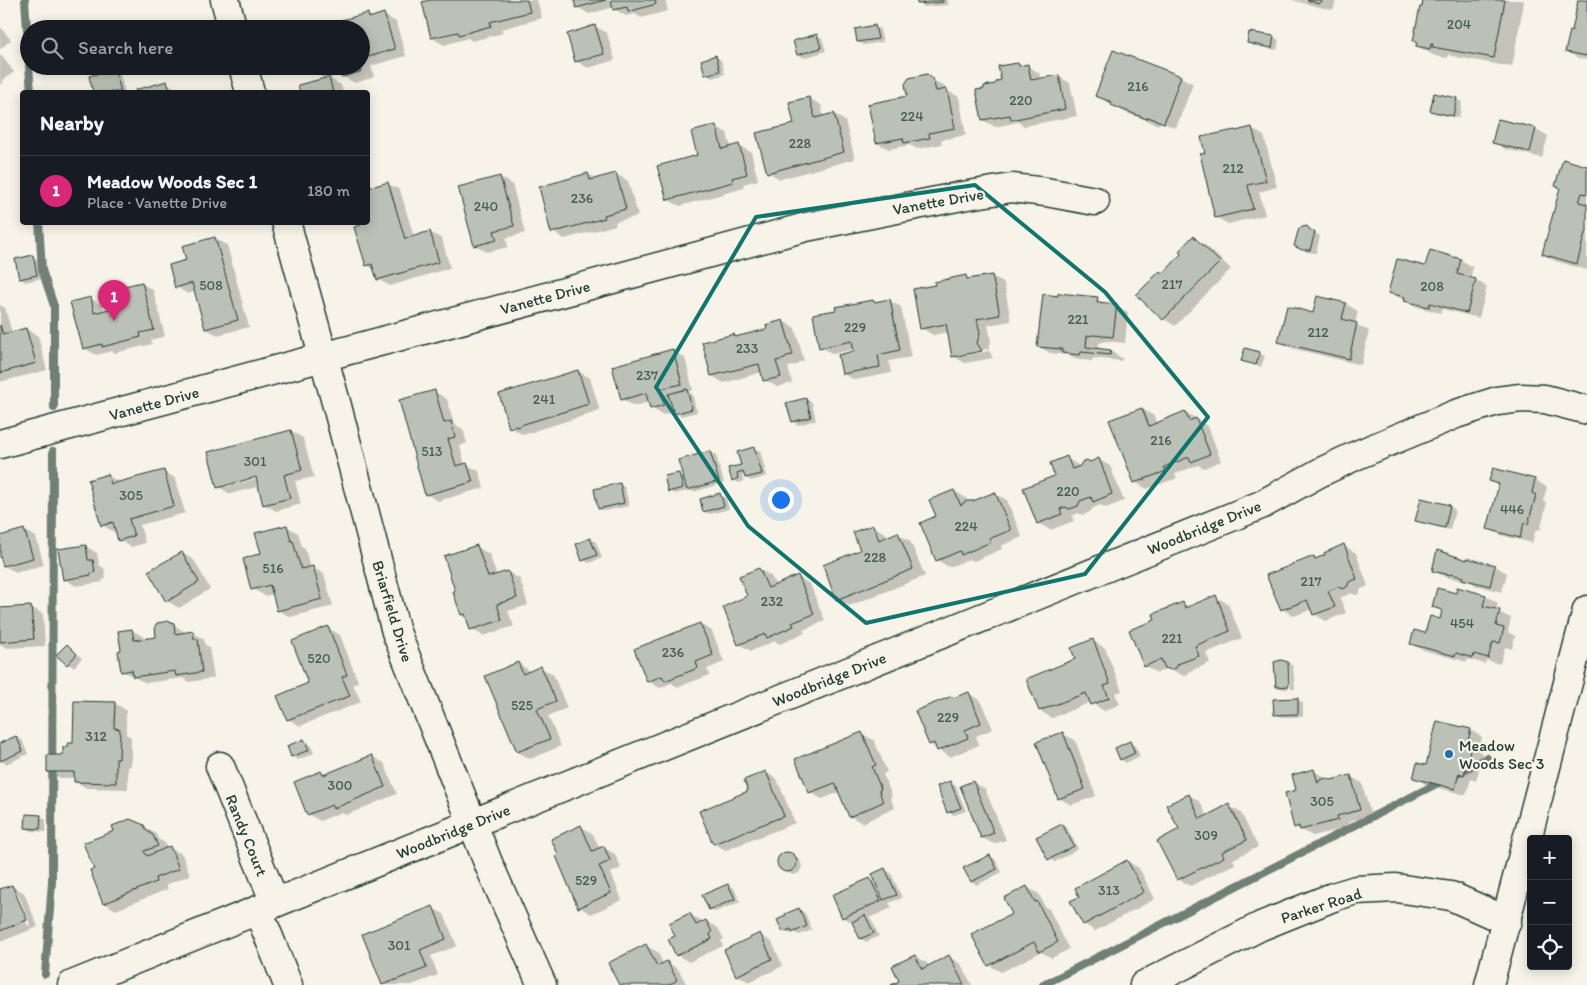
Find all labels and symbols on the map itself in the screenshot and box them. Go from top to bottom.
house number: 204 [1447,16,1472,33]
house number: 216 [1127,78,1149,95]
house number: 220 [1009,92,1033,109]
house number: 224 [900,108,924,125]
house number: 228 [789,135,812,152]
house number: 212 [1222,160,1244,177]
street label: Vanette Drive [891,184,985,219]
house number: 236 [571,190,593,207]
house number: 240 [474,198,498,215]
street label: Vanette Drive [498,276,592,319]
house number: 217 [1162,276,1182,293]
house number: 508 [199,277,223,294]
house number: 208 [1420,278,1444,295]
pin: 1 [98,280,130,321]
house number: 221 [1067,311,1089,328]
house number: 229 [844,319,866,336]
house number: 212 [1307,324,1329,341]
house number: 233 [736,340,759,357]
house number: 237 [636,367,658,384]
street label: Vanette Drive [107,382,201,425]
house number: 241 [533,391,556,408]
house number: 216 [1150,432,1172,449]
house number: 513 [421,443,443,460]
house number: 301 [244,453,267,470]
house number: 220 [1056,483,1080,500]
house number: 305 [119,487,143,504]
your location [768,487,794,513]
street label: Woodbridge Drive [1144,496,1264,559]
house number: 446 [1500,501,1524,518]
house number: 224 [954,518,978,535]
house number: 228 [864,549,887,566]
street label: Briarfield Drive [368,558,417,664]
house number: 516 [262,560,284,577]
house number: 217 [1301,573,1321,590]
house number: 232 [761,593,784,610]
house number: 454 [1450,615,1475,632]
house number: 221 [1161,630,1183,647]
house number: 236 [662,644,684,661]
street label: Woodbridge Drive [769,648,889,711]
house number: 520 [307,650,331,667]
house number: 525 [511,697,533,714]
house number: 229 [937,709,959,726]
house number: 312 [85,728,107,745]
place label: Meadow Woods Sec 3 [1459,736,1545,773]
marker: Meadow Woods Sec 3 [1443,748,1455,760]
house number: 300 [328,777,352,794]
street label: Randy Court [222,792,272,879]
house number: 305 [1310,793,1334,810]
street label: Woodbridge Drive [393,800,513,863]
house number: 309 [1194,827,1218,844]
house number: 529 [575,872,597,889]
house number: 313 [1098,882,1120,899]
street label: Parker Road [1278,883,1364,927]
house number: 301 [388,937,411,954]

